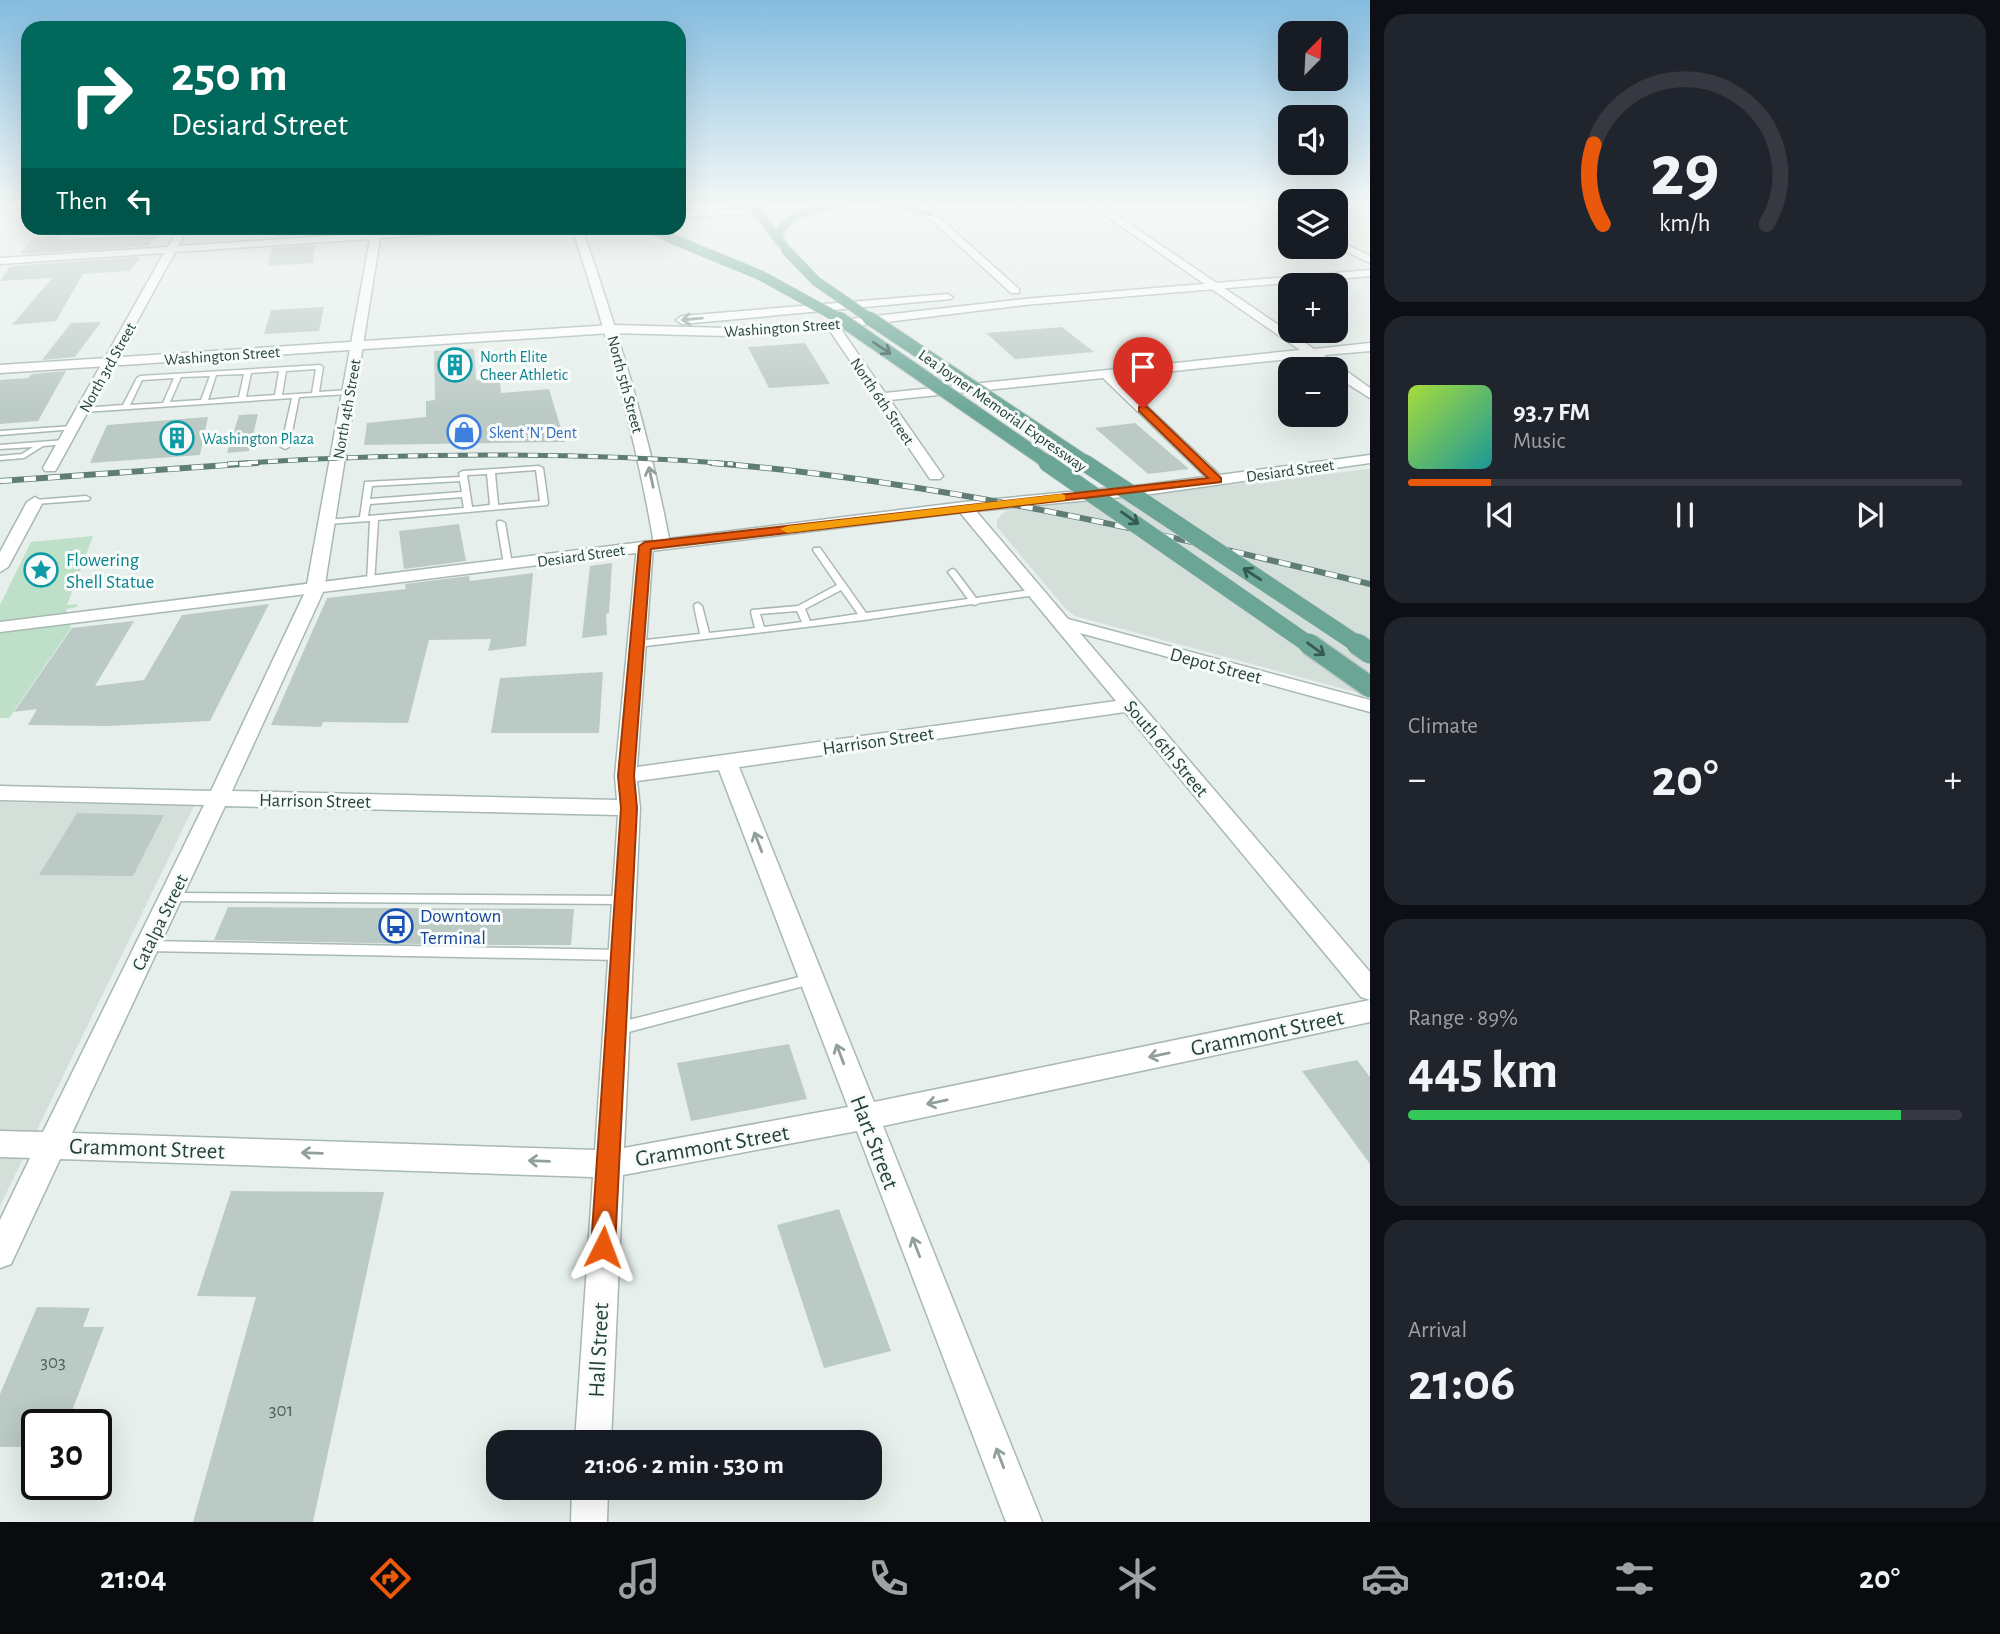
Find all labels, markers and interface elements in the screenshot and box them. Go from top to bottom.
north arrow [1278,21,1348,91]
map controls [1278,21,1348,427]
icon: right [56,49,147,140]
text: 250 m [171,51,288,100]
button: sound [1278,105,1348,175]
text: Desiard Street [171,109,348,141]
text: 29 [1650,136,1720,209]
icon: left [121,182,159,220]
text: Then [56,188,107,214]
button: layers [1278,189,1348,259]
text: km/h [1659,211,1711,236]
button: + [1278,273,1348,343]
one-way arrow [681,313,703,326]
street label: Washington Street [724,316,841,340]
street label: North 3rd Street [77,320,139,415]
street label: North 5th Street [604,334,646,435]
pin [1113,337,1173,409]
one-way arrow [872,341,891,355]
street label: Washington Street [164,344,281,368]
building icon: North Elite Cheer Athletic [436,346,474,384]
street label: Lea Joyner Memorial Expressway [915,347,1090,476]
icon: arrive [1124,348,1162,386]
place label: North Elite Cheer Athletic [480,349,568,383]
street label: North 6th Street [847,355,917,448]
button: − [1278,357,1348,427]
street label: North 4th Street [330,358,364,460]
text: 93.7 FM [1513,399,1590,425]
shop icon: Skent 'N' Dent [445,413,483,451]
building icon: Washington Plaza [158,419,196,457]
place label: Skent 'N' Dent [489,425,577,441]
text: Music [1513,430,1565,453]
place label: Washington Plaza [202,431,314,447]
street label: Desiard Street [1245,457,1335,485]
one-way arrow [643,466,657,489]
icon: previous [1481,496,1519,534]
icon: pause [1666,496,1704,534]
icon: next [1851,496,1889,534]
one-way arrow [1120,511,1139,525]
street label: Desiard Street [536,542,626,570]
place icon: Flowering Shell Statue [22,551,60,589]
place label: Flowering Shell Statue [66,551,154,592]
one-way arrow [1243,567,1263,581]
one-way arrow [1306,642,1325,656]
street label: Depot Street [1168,645,1263,688]
street label: South 6th Street [1120,697,1212,801]
text: Climate [1408,715,1478,738]
street label: Harrison Street [821,724,935,759]
text: 20° [1652,753,1718,805]
text: − [1408,761,1426,799]
text: + [1944,761,1962,799]
street label: Harrison Street [259,791,371,812]
one-way arrow [750,831,763,853]
street label: Catalpa Street [129,872,192,974]
bus stop icon: Downtown Terminal [377,907,415,945]
place label: Downtown Terminal [420,907,501,948]
street label: Grammont Street [1189,1006,1347,1061]
text: Range · 89% [1408,1007,1518,1030]
one-way arrow [833,1043,846,1065]
text: 445 km [1408,1045,1558,1097]
one-way arrow [1148,1049,1171,1062]
street label: Hart Street [845,1092,902,1193]
one-way arrow [926,1096,949,1109]
street label: Grammont Street [634,1122,792,1171]
street label: Grammont Street [69,1135,226,1164]
one-way arrow [301,1147,324,1160]
one-way arrow [528,1155,551,1168]
position arrow [566,1210,640,1284]
one-way arrow [909,1236,922,1258]
street label: Hall Street [586,1301,614,1398]
text: Arrival [1408,1319,1467,1342]
house number: 303 [40,1353,66,1372]
text: 21:06 [1408,1357,1515,1409]
house number: 301 [269,1401,293,1420]
speed limit sign: 30 [21,1409,112,1500]
one-way arrow [992,1448,1005,1470]
text: 21:06 · 2 min · 530 m [584,1452,784,1478]
icon: directions [366,1554,415,1603]
icon: music [615,1554,664,1603]
icon: phone [864,1554,913,1603]
icon: climate [1113,1554,1162,1603]
icon: car [1361,1554,1410,1603]
icon: filters [1610,1554,1659,1603]
text: 21:04 [100,1562,167,1594]
text: 20° [1859,1562,1900,1594]

